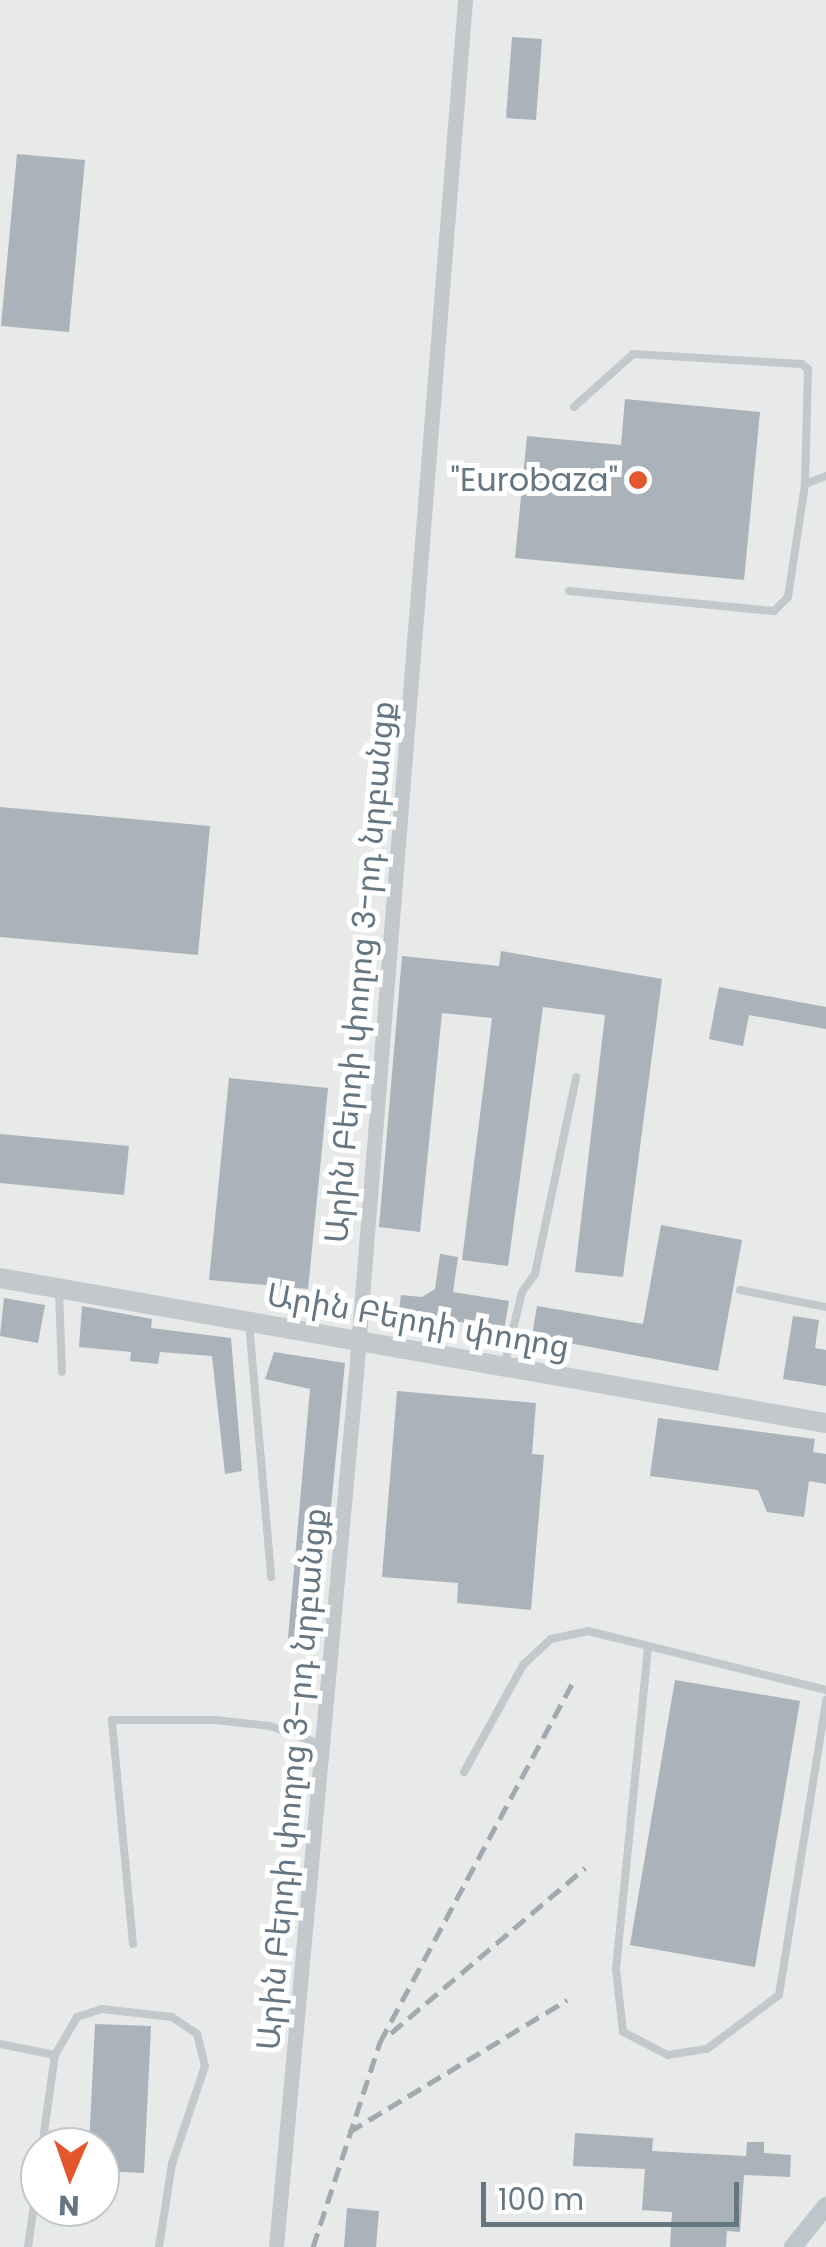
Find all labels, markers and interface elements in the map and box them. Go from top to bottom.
place label: "Eurobaza" [451,461,618,499]
marker: "Eurobaza" [627,469,649,491]
street label: Արին Բերդի փողոց 3-րդ նրբանցք [317,699,403,1245]
street label: Արին Բերդի փողոց [264,1275,572,1367]
street label: Արին Բերդի փողոց 3-րդ նրբանցք [249,1506,335,2052]
north arrow [20,2127,120,2227]
scale bar [486,2162,744,2224]
text: 100 m [498,2178,584,2221]
text: N [58,2186,80,2225]

